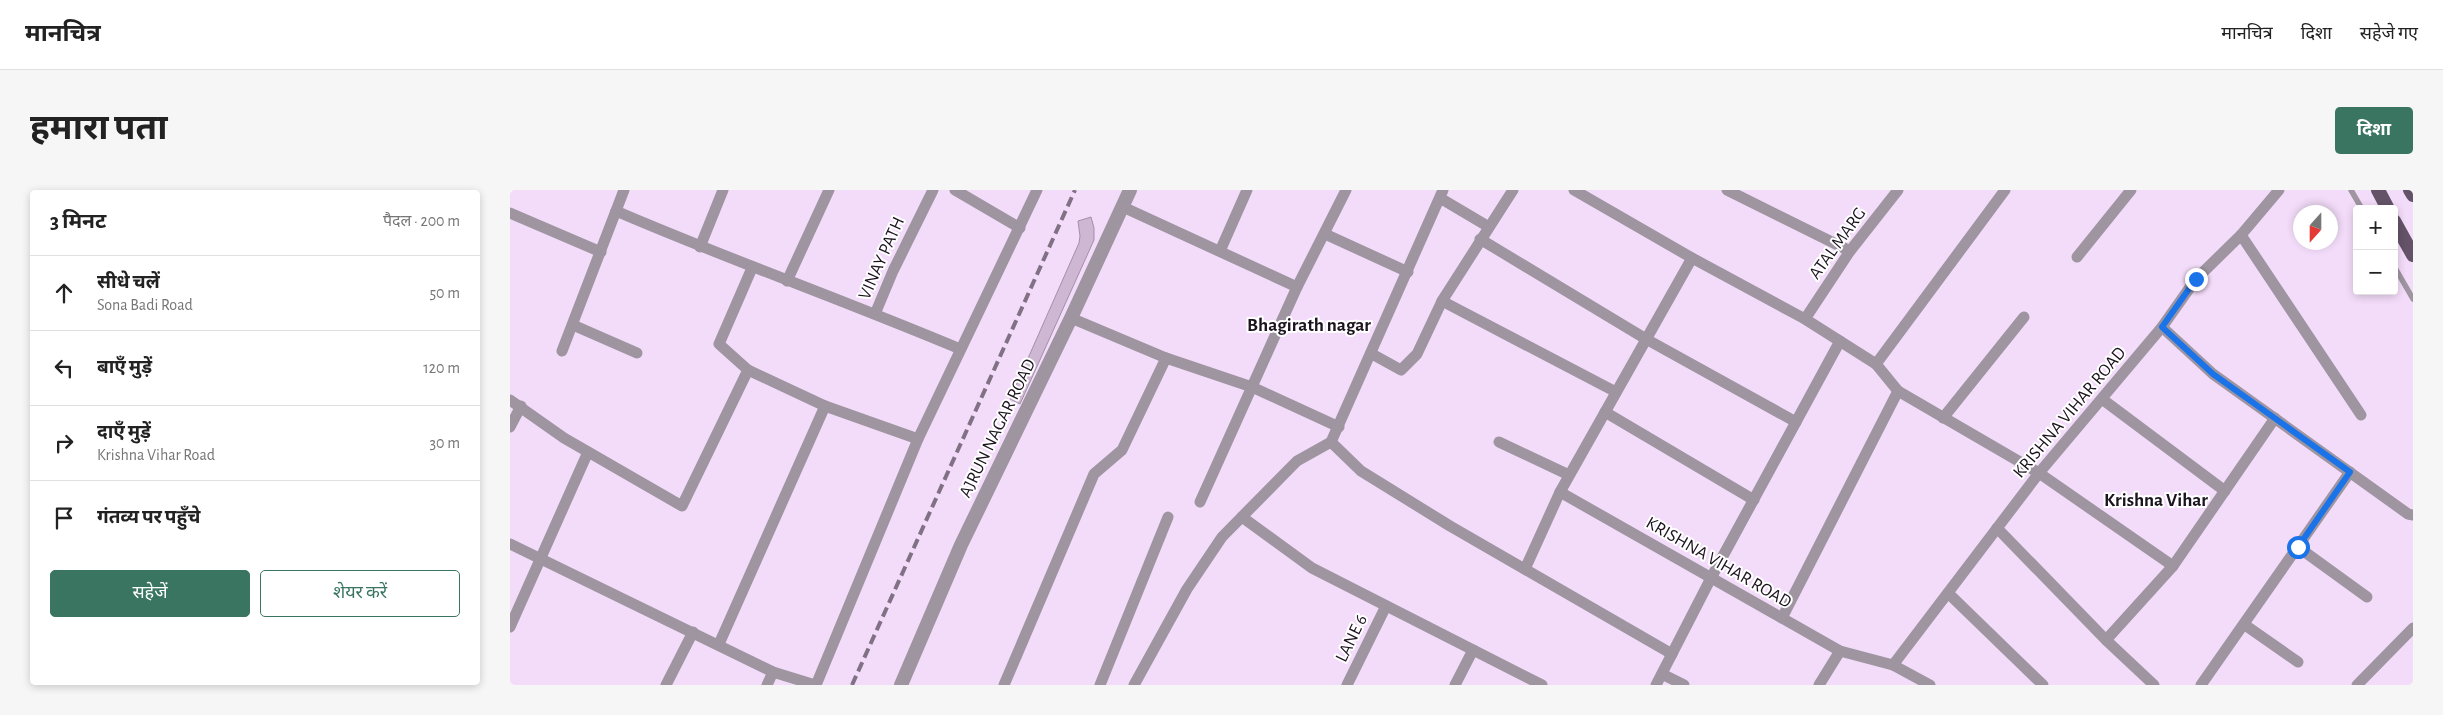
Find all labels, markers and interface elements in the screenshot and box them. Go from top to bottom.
text: मानचित्र [25,22,101,46]
text: मानचित्र [2221,25,2273,43]
text: दिशा [2301,25,2332,43]
text: सहेजे गए [2360,25,2418,43]
button: दिशा [2335,107,2413,154]
text: हमारा पता [30,111,167,146]
street label: ATAL MARG [1806,205,1870,283]
north arrow [2293,205,2338,250]
map controls [2353,205,2398,295]
button: + [2353,205,2398,250]
text: 3 मिनट [50,211,106,232]
text: पैदल · 200 m [383,213,460,229]
street label: VINAY PATH [856,214,908,302]
button: − [2353,250,2398,295]
route end [2185,268,2208,291]
text: सीधे चलें [97,273,160,292]
icon: ahead [50,279,78,307]
text: 50 m [429,285,460,301]
text: Sona Badi Road [97,297,193,313]
district label: Bhagirath nagar [1247,316,1371,335]
street label: KRISHNA VIHAR ROAD [2010,344,2130,482]
icon: left [50,354,78,382]
street label: AJRUN NAGAR ROAD [957,356,1039,501]
text: बाएँ मुड़ें [97,358,152,377]
text: 120 m [423,360,460,376]
text: दाएँ मुड़ें [97,423,151,442]
icon: right [50,429,78,457]
text: 30 m [430,435,460,451]
text: Krishna Vihar Road [97,447,215,463]
district label: Krishna Vihar [2104,491,2208,510]
icon: arrive [50,504,78,532]
text: गंतव्य पर पहुँचे [97,508,200,527]
street label: KRISHNA VIHAR ROAD [1643,514,1794,612]
route start [2287,536,2310,559]
button: सहेजें [50,570,250,617]
button: शेयर करें [260,570,460,617]
street label: LANE 6 [1333,612,1371,665]

